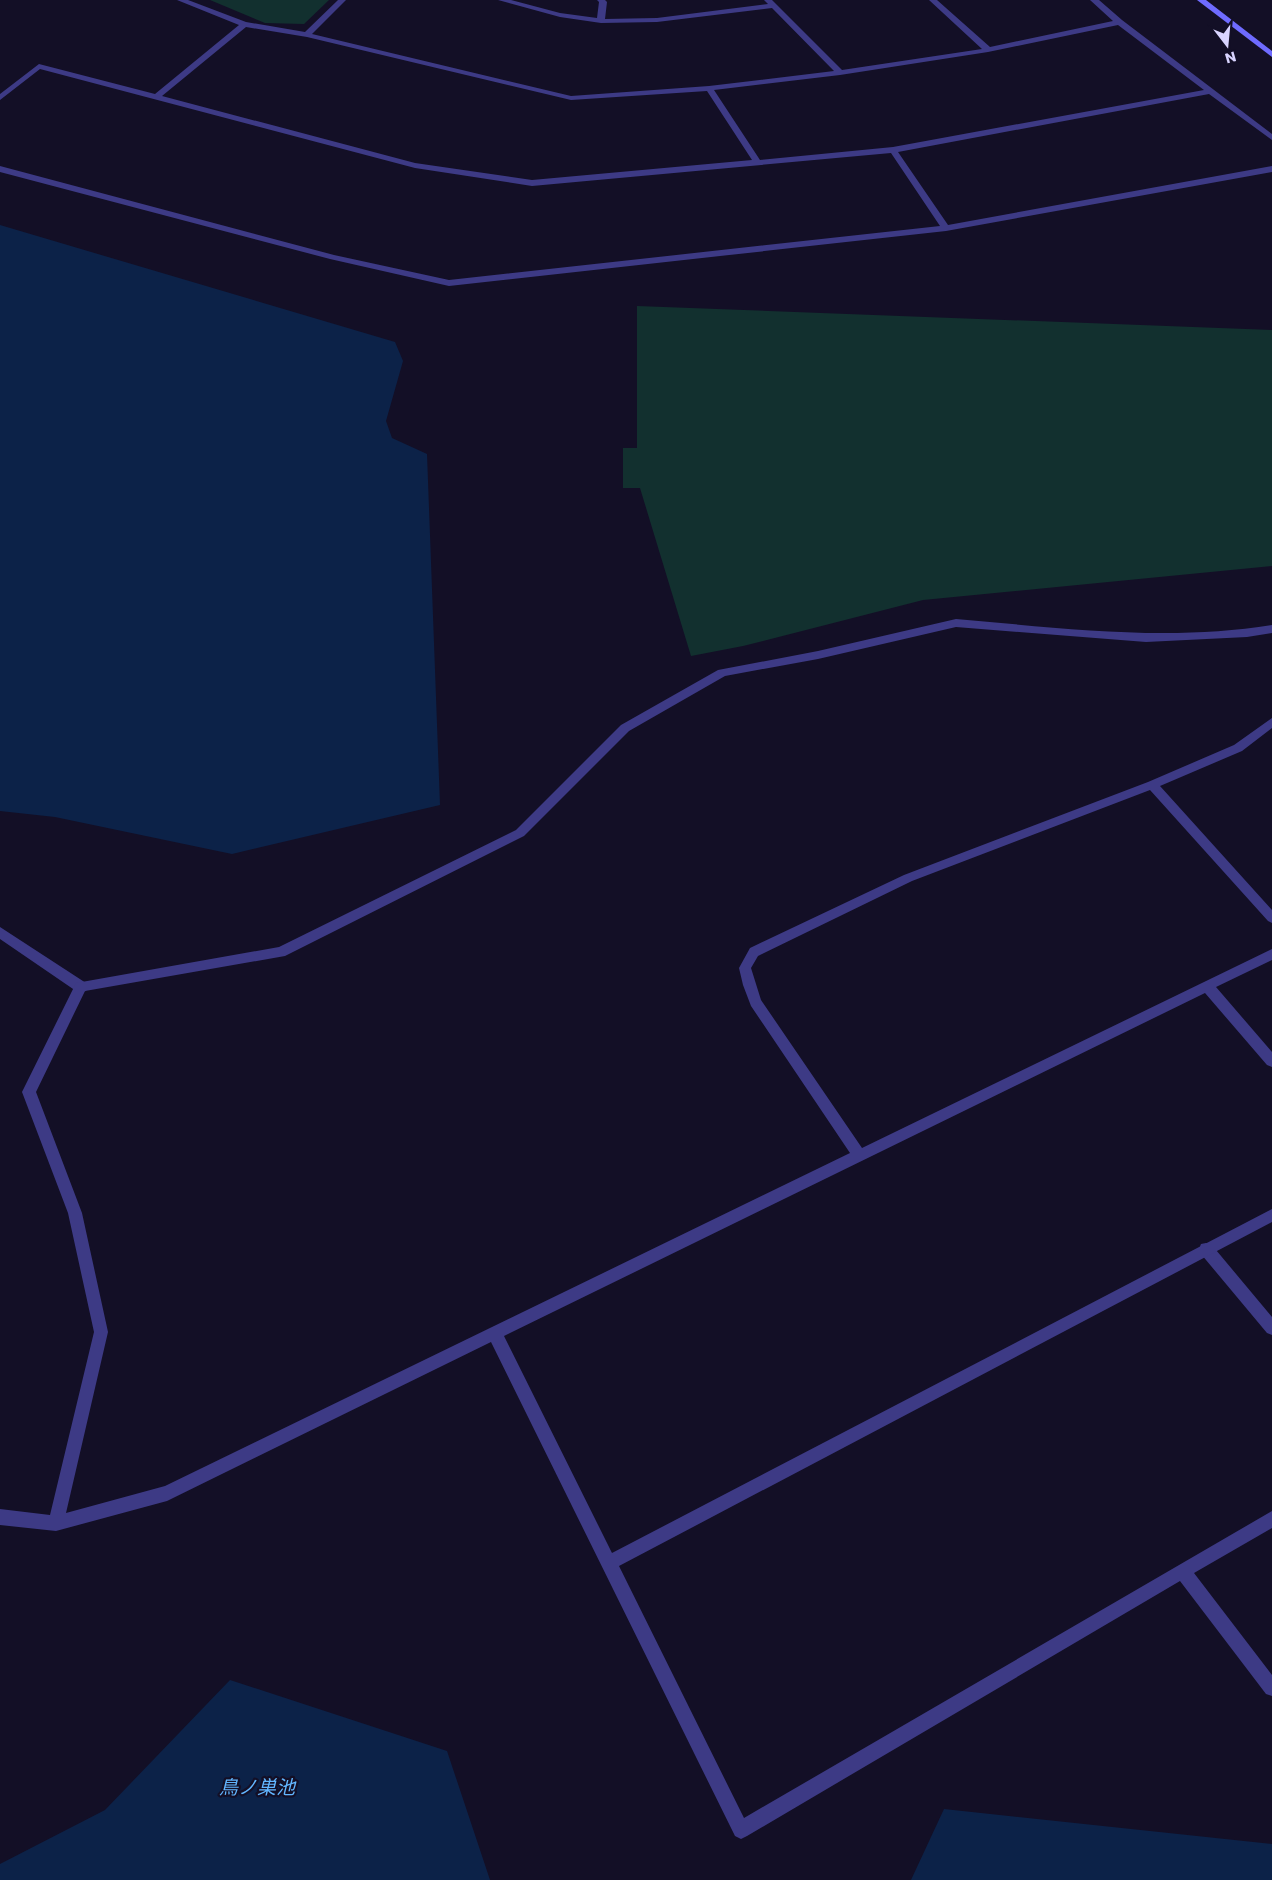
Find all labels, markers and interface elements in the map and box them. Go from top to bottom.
north arrow [1202,20,1252,70]
text: N [1223,46,1238,69]
water label: 鳥ノ巣池 [219,1774,297,1801]

